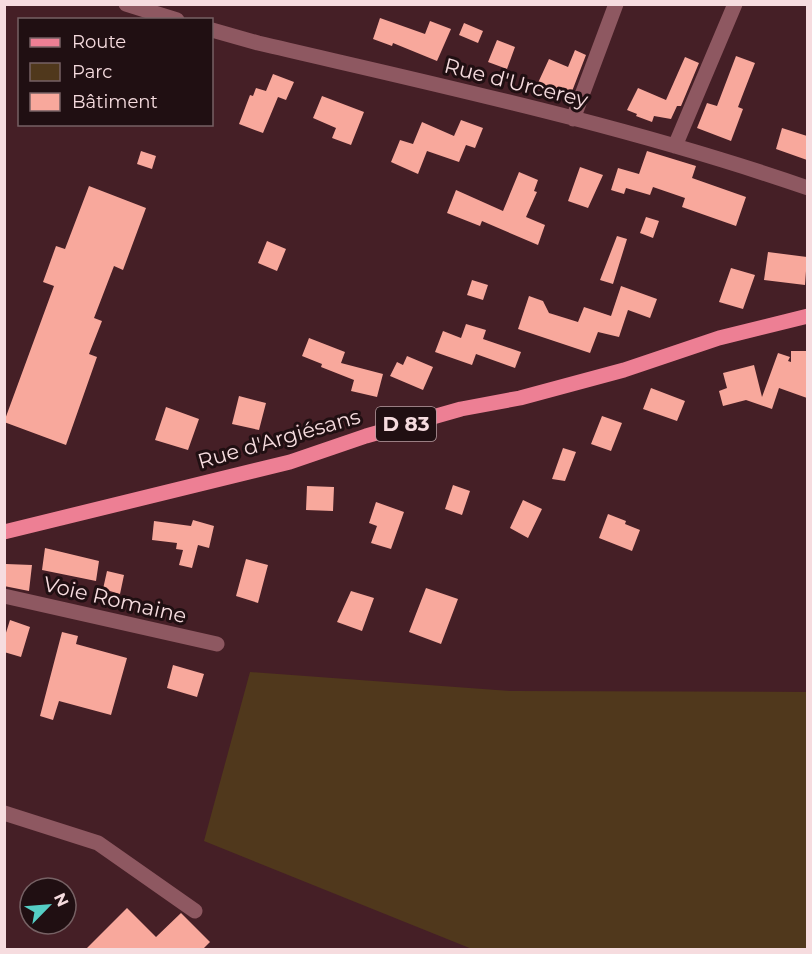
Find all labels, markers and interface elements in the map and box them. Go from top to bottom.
legend [18,18,213,126]
text: Route [72,31,126,53]
street label: Rue d'Urcerey [442,53,591,113]
text: Parc [72,61,112,83]
text: Bâtiment [72,91,158,113]
street label: Rue d'Argiésans [195,403,363,474]
road number: D 83 [376,407,436,441]
street label: Voie Romaine [41,571,189,628]
north arrow [18,876,78,936]
text: N [50,890,72,910]

